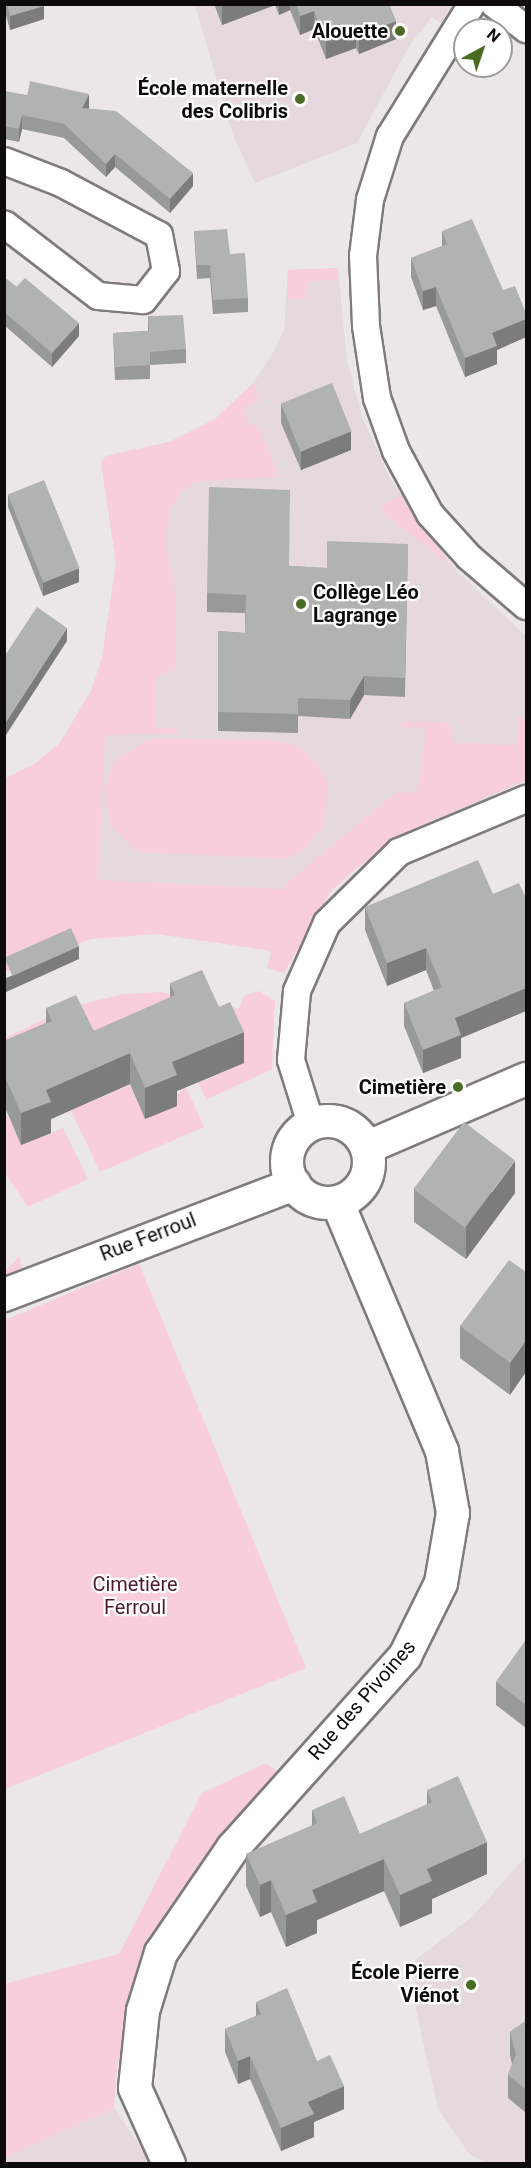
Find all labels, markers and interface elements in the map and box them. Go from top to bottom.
north arrow [453,18,513,78]
place label: Alouette [312,19,388,43]
marker: Alouette [393,24,407,38]
text: N [483,24,504,46]
place label: École maternelle des Colibris [138,76,288,123]
marker: École maternelle des Colibris [293,92,307,106]
place label: Collège Léo Lagrange [313,580,419,627]
marker: Collège Léo Lagrange [294,597,308,611]
place label: Cimetière [359,1075,446,1099]
marker: Cimetière [451,1080,465,1094]
street label: Rue Ferroul [97,1208,199,1266]
park label: Cimetière Ferroul [92,1573,178,1620]
street label: Rue des Pivoines [303,1635,421,1765]
place label: École Pierre Viénot [351,1961,459,2008]
marker: École Pierre Viénot [464,1978,478,1992]

